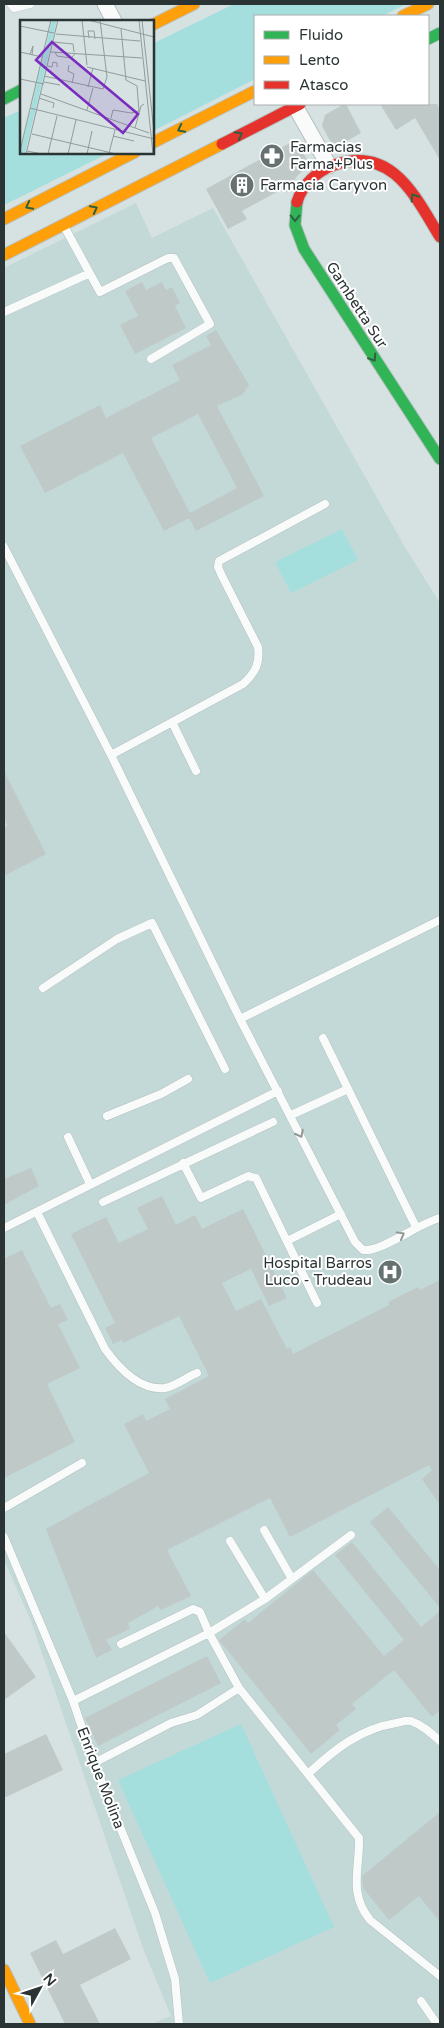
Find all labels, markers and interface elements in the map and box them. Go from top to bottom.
legend [254,15,429,105]
inset map [20,20,154,154]
text: Fluido [299,26,343,44]
text: Lento [299,51,340,69]
text: Atasco [299,76,348,94]
one-way arrow [177,123,186,133]
one-way arrow [233,131,242,141]
place label: Farmacias Farma+Plus [290,138,373,173]
pharmacy icon: Farmacias Farma+Plus [259,143,285,169]
building icon: Farmacia Caryvon [229,172,255,198]
place label: Farmacia Caryvon [260,176,387,194]
one-way arrow [410,193,420,202]
one-way arrow [25,200,34,210]
one-way arrow [89,205,98,215]
one-way arrow [290,214,300,222]
street label: Gambetta Sur [322,258,392,352]
one-way arrow [367,353,377,362]
one-way arrow [294,1129,304,1138]
one-way arrow [396,1231,405,1241]
place label: Hospital Barros Luco - Trudeau [263,1254,372,1289]
hospital icon: Hospital Barros Luco - Trudeau [377,1259,403,1285]
street label: Enrique Molina [73,1725,129,1831]
north arrow [15,1963,65,2013]
text: N [39,1970,60,1990]

